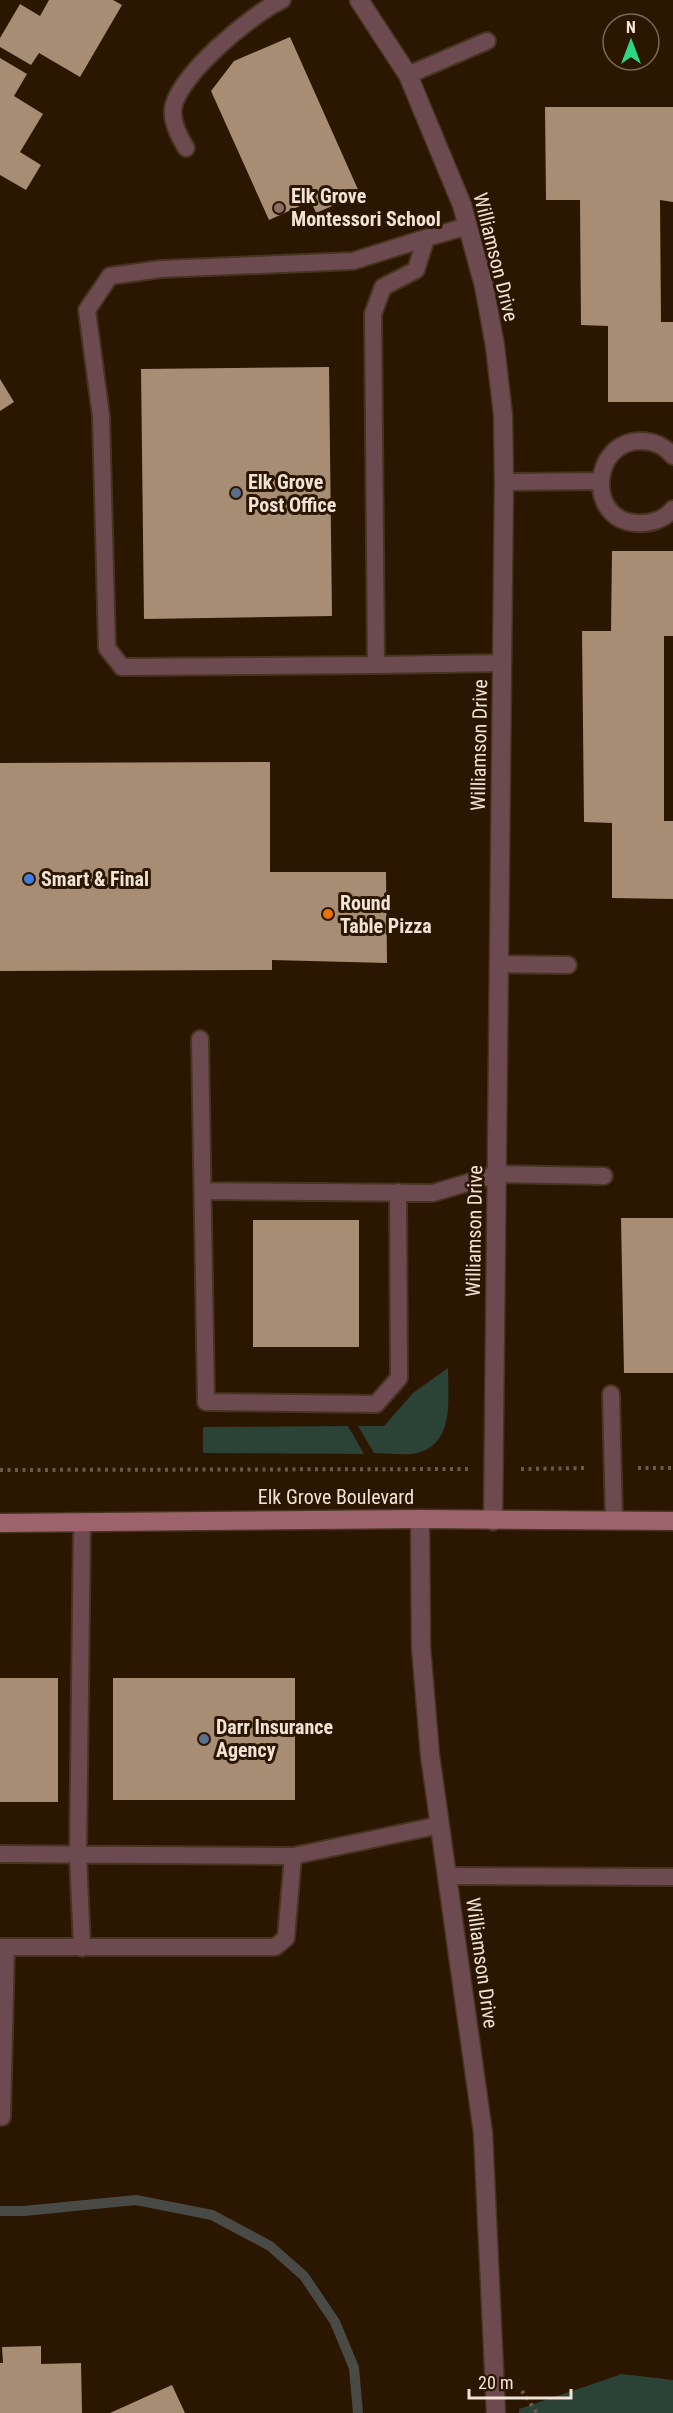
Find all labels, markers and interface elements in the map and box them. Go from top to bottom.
north arrow [601,12,661,72]
text: N [626,18,636,37]
place label: Elk Grove Montessori School [291,184,441,231]
street label: Williamson Drive [468,190,524,324]
marker: Elk Grove Montessori School [272,201,286,215]
place label: Elk Grove Post Office [248,470,336,517]
marker: Elk Grove Post Office [229,486,243,500]
street label: Williamson Drive [466,679,492,811]
place label: Smart & Final [41,867,149,891]
marker: Smart & Final [22,872,36,886]
place label: Round Table Pizza [340,891,432,938]
marker: Round Table Pizza [321,907,335,921]
street label: Williamson Drive [461,1165,487,1297]
street label: Elk Grove Boulevard [258,1485,414,1509]
place label: Darr Insurance Agency [216,1715,333,1762]
marker: Darr Insurance Agency [197,1732,211,1746]
street label: Williamson Drive [461,1896,503,2030]
scale bar [469,2362,571,2400]
text: 20 m [478,2372,513,2393]

